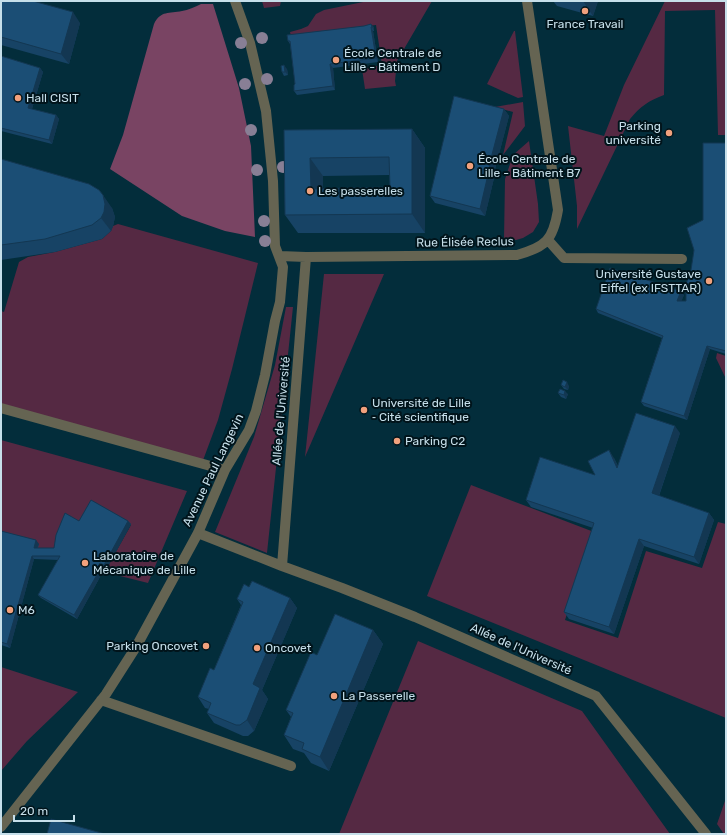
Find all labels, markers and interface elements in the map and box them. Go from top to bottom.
marker: France Travail [580,6,590,16]
place label: France Travail [547,17,624,31]
place label: École Centrale de Lille - Bâtiment D [344,46,442,74]
marker: École Centrale de Lille - Bâtiment D [331,55,341,65]
place label: Hall CISIT [26,91,79,105]
marker: Hall CISIT [13,93,23,103]
place label: Parking université [605,119,661,147]
marker: Parking université [664,128,674,138]
place label: École Centrale de Lille - Bâtiment B7 [478,152,580,180]
marker: École Centrale de Lille - Bâtiment B7 [465,161,475,171]
place label: Les passerelles [318,184,403,198]
marker: Les passerelles [305,186,315,196]
street label: Rue Élisée Reclus [416,234,514,250]
place label: Université Gustave Eiffel (ex IFSTTAR) [595,267,701,295]
marker: Université Gustave Eiffel (ex IFSTTAR) [704,276,714,286]
street label: Allée de l'Université [269,356,293,466]
place label: Université de Lille ‐ Cité scientifique [372,396,471,424]
marker: Université de Lille ‐ Cité scientifique [359,405,369,415]
street label: Avenue Paul Langevin [180,411,246,529]
place label: Parking C2 [405,434,465,448]
marker: Parking C2 [392,436,402,446]
place label: Laboratoire de Mécanique de Lille [93,549,196,577]
marker: Laboratoire de Mécanique de Lille [80,558,90,568]
place label: M6 [18,603,35,617]
marker: M6 [5,605,15,615]
street label: Allée de l'Université [468,620,574,678]
place label: Parking Oncovet [106,639,198,653]
marker: Parking Oncovet [201,641,211,651]
place label: Oncovet [265,641,312,655]
marker: Oncovet [252,643,262,653]
place label: La Passerelle [342,689,415,703]
marker: La Passerelle [329,691,339,701]
scale bar [14,797,74,823]
text: 20 m [20,804,48,818]

